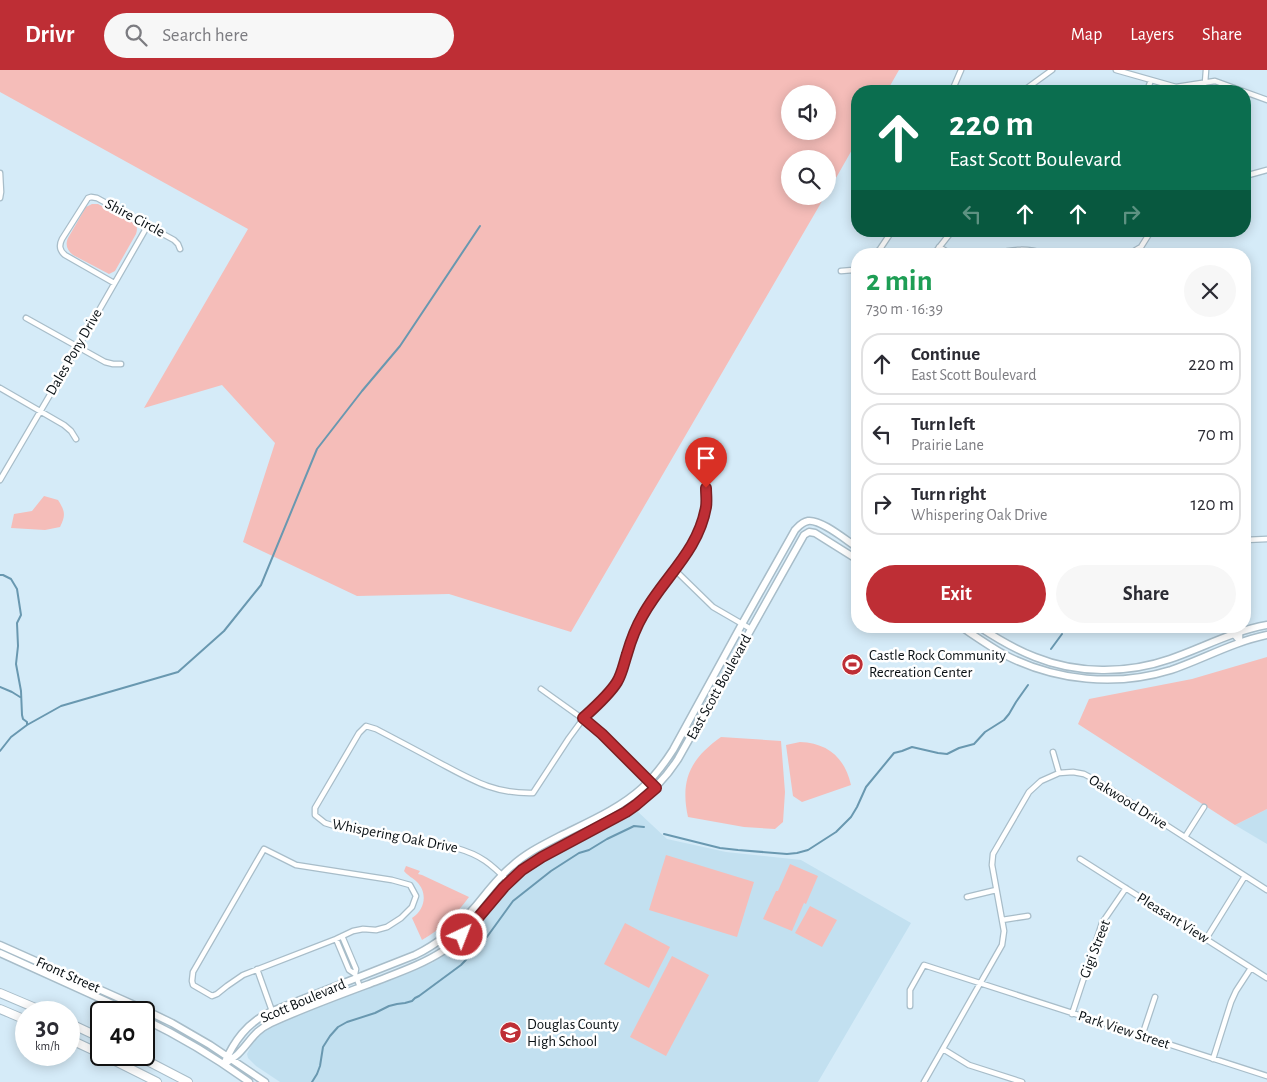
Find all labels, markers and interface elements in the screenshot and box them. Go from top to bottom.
search box [104,13,454,58]
icon: search [122,21,150,49]
text: Drivr [25,23,74,47]
text: Search here [162,26,248,45]
text: Map [1071,26,1102,44]
text: Layers [1130,26,1174,44]
text: Share [1202,26,1242,44]
map controls [781,85,836,205]
button: sound [781,85,836,140]
icon: ahead [866,105,931,170]
text: 220 m [949,107,1034,142]
text: East Scott Boulevard [949,148,1122,170]
button: search [781,150,836,205]
street label: Shire Circle [103,196,167,240]
icon: left [958,200,986,228]
icon: ahead [1011,200,1039,228]
icon: ahead [1064,200,1092,228]
icon: right [1117,200,1145,228]
button: close [1184,265,1236,317]
text: 2 min [866,266,933,296]
text: 730 m · 16:39 [866,301,943,317]
street label: Dales Pony Drive [43,306,105,398]
text: Continue [911,345,980,364]
icon: ahead [868,350,896,378]
text: 220 m [1188,355,1234,374]
text: East Scott Boulevard [911,367,1037,383]
text: Turn left [911,415,975,434]
icon: left [868,420,896,448]
text: 70 m [1198,425,1234,444]
pin [685,437,727,488]
text: Prairie Lane [911,437,984,453]
icon: arrive [692,444,720,472]
text: Turn right [911,485,986,504]
icon: right [868,490,896,518]
text: 120 m [1190,495,1234,514]
text: Whispering Oak Drive [911,507,1047,523]
button: Exit [866,565,1046,623]
button: Share [1056,565,1236,623]
street label: East Scott Boulevard [684,632,754,742]
place label: Castle Rock Community Recreation Center [869,648,1007,680]
sports icon: Castle Rock Community Recreation Center [841,652,865,676]
street label: Oakwood Drive [1086,772,1170,832]
street label: Whispering Oak Drive [331,816,459,856]
street label: Pleasant View [1134,890,1212,946]
position arrow [435,908,487,960]
street label: Gigi Street [1077,917,1113,980]
street label: Front Street [34,954,102,996]
street label: Scott Boulevard [258,976,348,1026]
speed limit sign: 40 [90,1001,155,1066]
street label: Park View Street [1076,1008,1172,1052]
text: 30 [36,1015,59,1040]
place label: Douglas County High School [527,1017,620,1049]
school or university icon: Douglas County High School [499,1021,523,1045]
text: km/h [35,1040,60,1052]

